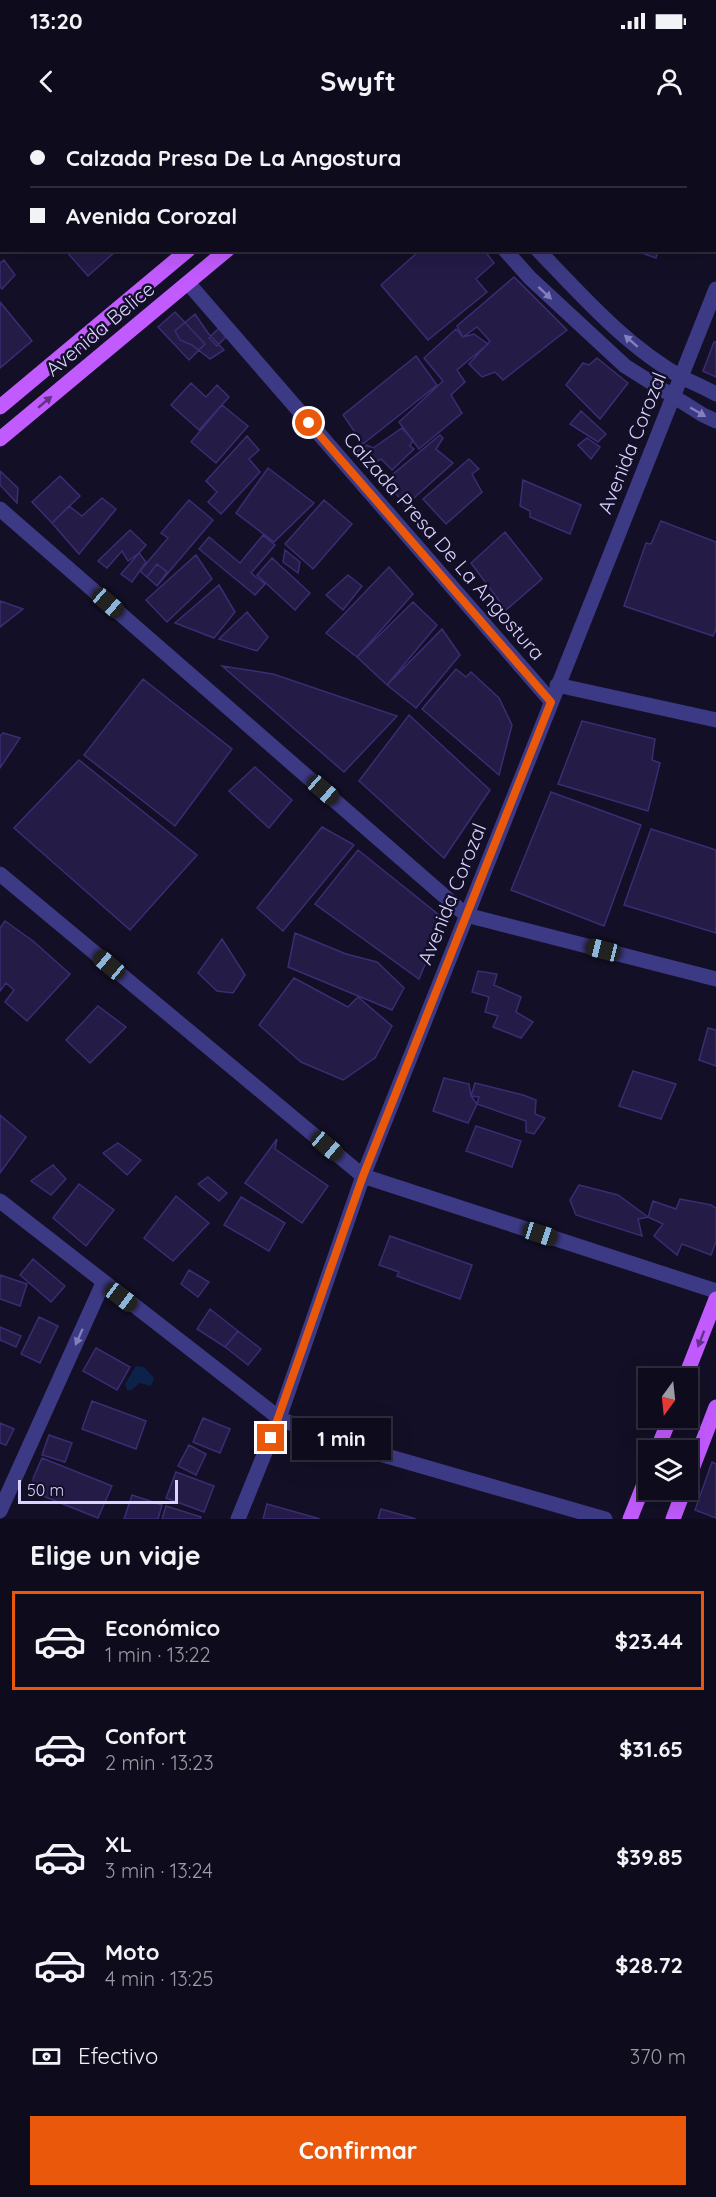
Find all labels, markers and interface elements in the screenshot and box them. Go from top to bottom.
text: 13:20 [30,7,82,35]
text: Swyft [320,64,396,98]
icon: back [30,65,63,98]
icon: person [653,65,686,98]
text: Calzada Presa De La Angostura [66,144,401,172]
text: Avenida Corozal [66,202,237,230]
street label: Avenida Belice [40,276,159,381]
one-way arrow [538,285,552,299]
one-way arrow [624,335,639,348]
street label: Avenida Corozal [592,368,671,517]
one-way arrow [37,395,53,408]
one-way arrow [690,407,707,417]
route start [295,409,322,436]
street label: Calzada Presa De La Angostura [338,426,550,665]
car [89,584,127,622]
car [304,771,342,809]
street label: Avenida Corozal [412,819,491,968]
car [583,937,623,963]
car [89,947,129,983]
car [307,1128,347,1164]
car [520,1220,560,1248]
car [101,1279,141,1315]
one-way arrow [75,1328,84,1345]
one-way arrow [695,1330,705,1348]
north arrow [638,1368,698,1428]
map controls [638,1368,698,1500]
callout: 1 min [292,1417,391,1459]
route end [257,1424,284,1451]
text: 1 min [317,1426,366,1451]
button: layers [638,1440,698,1500]
scale bar [18,1477,178,1504]
text: 50 m [27,1480,64,1500]
text: Elige un viaje [30,1538,201,1572]
icon: car [33,1614,87,1668]
text: Económico [105,1614,220,1642]
text: $23.44 [615,1627,683,1655]
text: 1 min · 13:22 [105,1642,211,1667]
icon: car [33,1722,87,1776]
text: Confort [105,1722,187,1750]
text: $31.65 [619,1735,683,1763]
text: 2 min · 13:23 [105,1750,214,1775]
icon: car [33,1830,87,1884]
text: XL [105,1830,132,1858]
text: $39.85 [616,1843,683,1871]
text: 3 min · 13:24 [105,1858,213,1883]
icon: car [33,1938,87,1992]
text: Moto [105,1938,159,1966]
text: $28.72 [615,1951,683,1979]
text: 4 min · 13:25 [105,1966,214,1991]
icon: cash [30,2040,63,2073]
text: Efectivo [78,2042,158,2070]
text: 370 m [630,2044,686,2069]
button: Confirmar [30,2116,686,2185]

